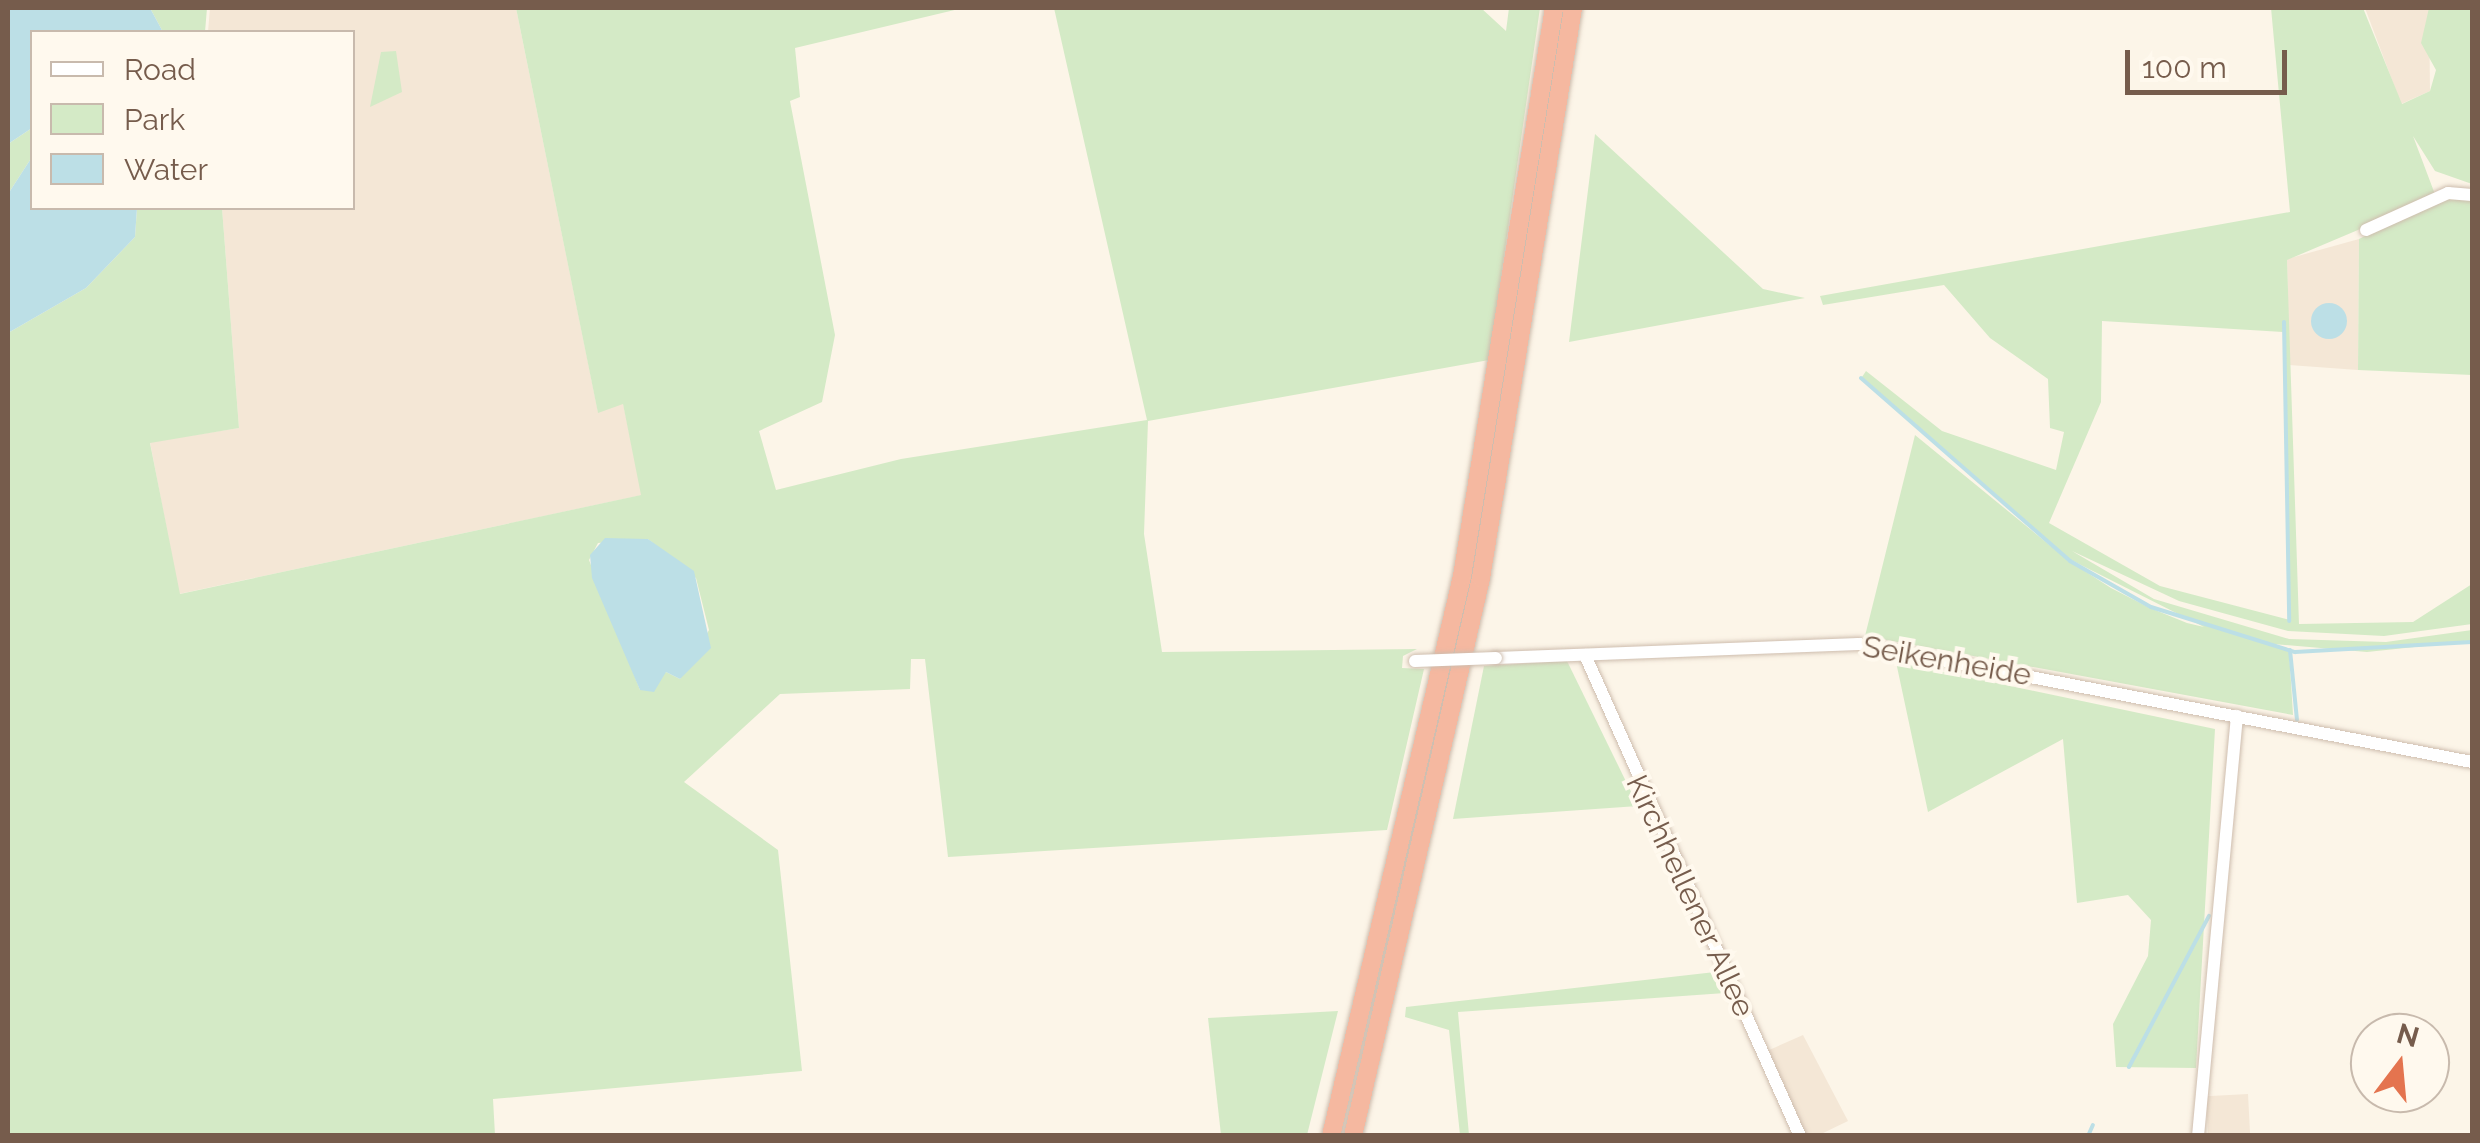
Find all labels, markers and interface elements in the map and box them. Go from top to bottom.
legend [30,30,355,210]
scale bar [2130,30,2292,92]
text: 100 m [2142,50,2227,85]
text: Road [124,52,196,87]
text: Park [124,102,185,137]
text: Water [124,152,208,187]
street label: Seikenheide [1860,628,2034,694]
street label: Kirchhellener Allee [1618,769,1762,1023]
north arrow [2350,1013,2450,1113]
text: N [2393,1017,2423,1054]

